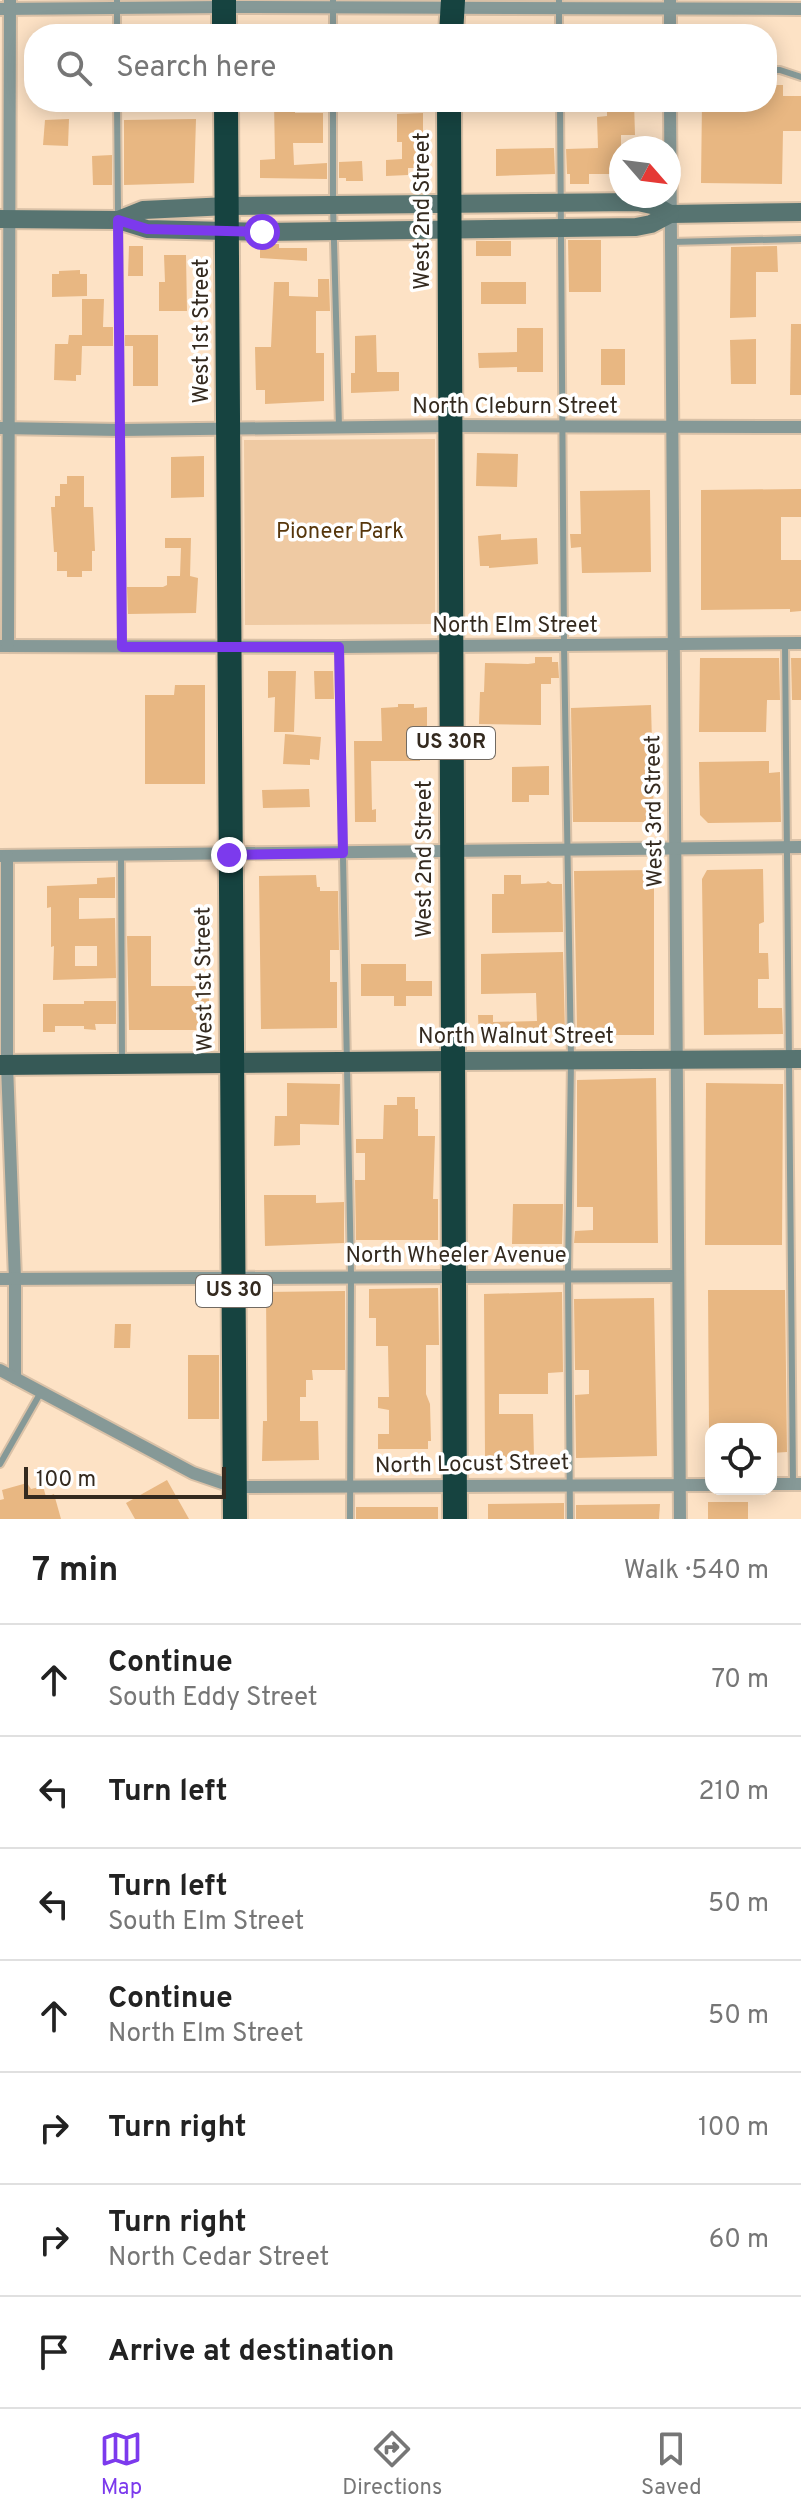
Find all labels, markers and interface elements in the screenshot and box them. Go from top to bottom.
search box [24,24,777,112]
icon: search [52,46,96,90]
text: Search here [116,50,276,87]
street label: West 2nd Street [410,132,437,290]
north arrow [609,136,681,208]
route start [244,214,280,250]
street label: West 1st Street [189,258,216,404]
street label: North Cleburn Street [412,394,618,421]
park label: Pioneer Park [276,519,404,546]
street label: North Elm Street [432,613,598,640]
road number: US 30R [407,727,495,759]
street label: West 3rd Street [640,734,670,888]
street label: West 2nd Street [412,780,439,938]
route end [211,837,247,873]
street label: West 1st Street [190,906,220,1052]
street label: North Walnut Street [418,1024,614,1051]
street label: North Wheeler Avenue [345,1243,567,1270]
road number: US 30 [196,1275,272,1307]
map controls [705,1423,777,1495]
button: locate [705,1423,777,1495]
street label: North Locust Street [375,1450,569,1480]
scale bar [24,1463,226,1499]
text: 100 m [36,1467,96,1494]
text: 7 min [32,1550,118,1593]
text: Walk · 540 m [624,1555,769,1588]
text: Continue [108,1645,233,1682]
icon: ahead [32,1658,76,1702]
text: 70 m [711,1664,769,1697]
text: South Eddy Street [108,1682,318,1715]
icon: left [32,1770,76,1814]
text: Turn left [108,1774,228,1811]
text: 210 m [699,1776,769,1809]
text: Turn left [108,1869,228,1906]
icon: left [32,1882,76,1926]
text: 50 m [708,1888,769,1921]
text: South Elm Street [108,1906,304,1939]
text: Continue [108,1981,233,2018]
icon: ahead [32,1994,76,2038]
text: 50 m [708,2000,769,2033]
text: North Elm Street [108,2018,304,2051]
icon: right [32,2106,76,2150]
text: Turn right [108,2110,246,2147]
text: 100 m [698,2112,769,2145]
text: Turn right [108,2205,246,2242]
icon: right [32,2218,76,2262]
text: 60 m [709,2224,769,2257]
text: North Cedar Street [108,2242,329,2275]
icon: arrive [32,2330,76,2374]
text: Arrive at destination [108,2334,394,2371]
tab: Map [99,2427,143,2502]
tab: Directions [342,2427,442,2502]
tab: Saved [641,2427,702,2502]

